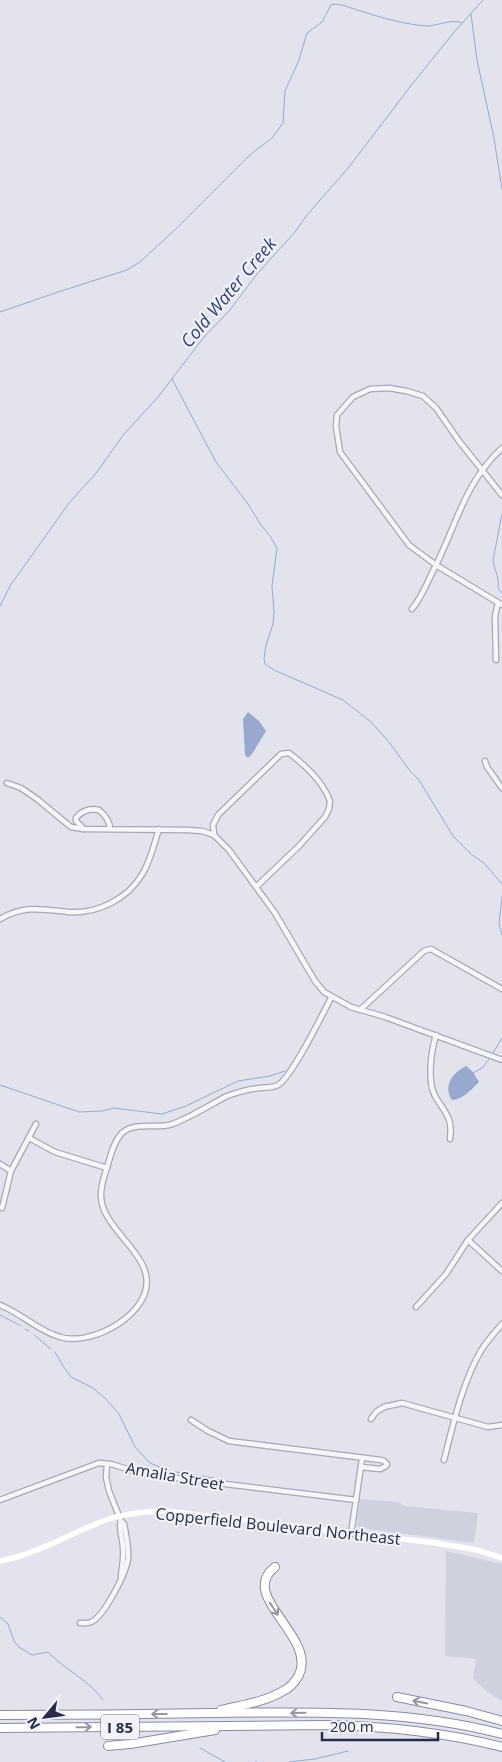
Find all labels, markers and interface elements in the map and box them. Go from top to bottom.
water label: Cold Water Creek [175,231,282,352]
street label: Amalia Street [124,1457,226,1496]
street label: Copperfield Boulevard Northeast [154,1502,402,1550]
one-way arrow [269,1602,279,1616]
north arrow [20,1692,70,1742]
one-way arrow [413,1697,429,1706]
one-way arrow [290,1708,306,1718]
one-way arrow [151,1709,167,1719]
scale bar [322,1710,438,1742]
text: N [22,1714,44,1733]
road number: I 85 [101,1714,139,1740]
text: 200 m [330,1716,374,1736]
one-way arrow [75,1722,91,1732]

